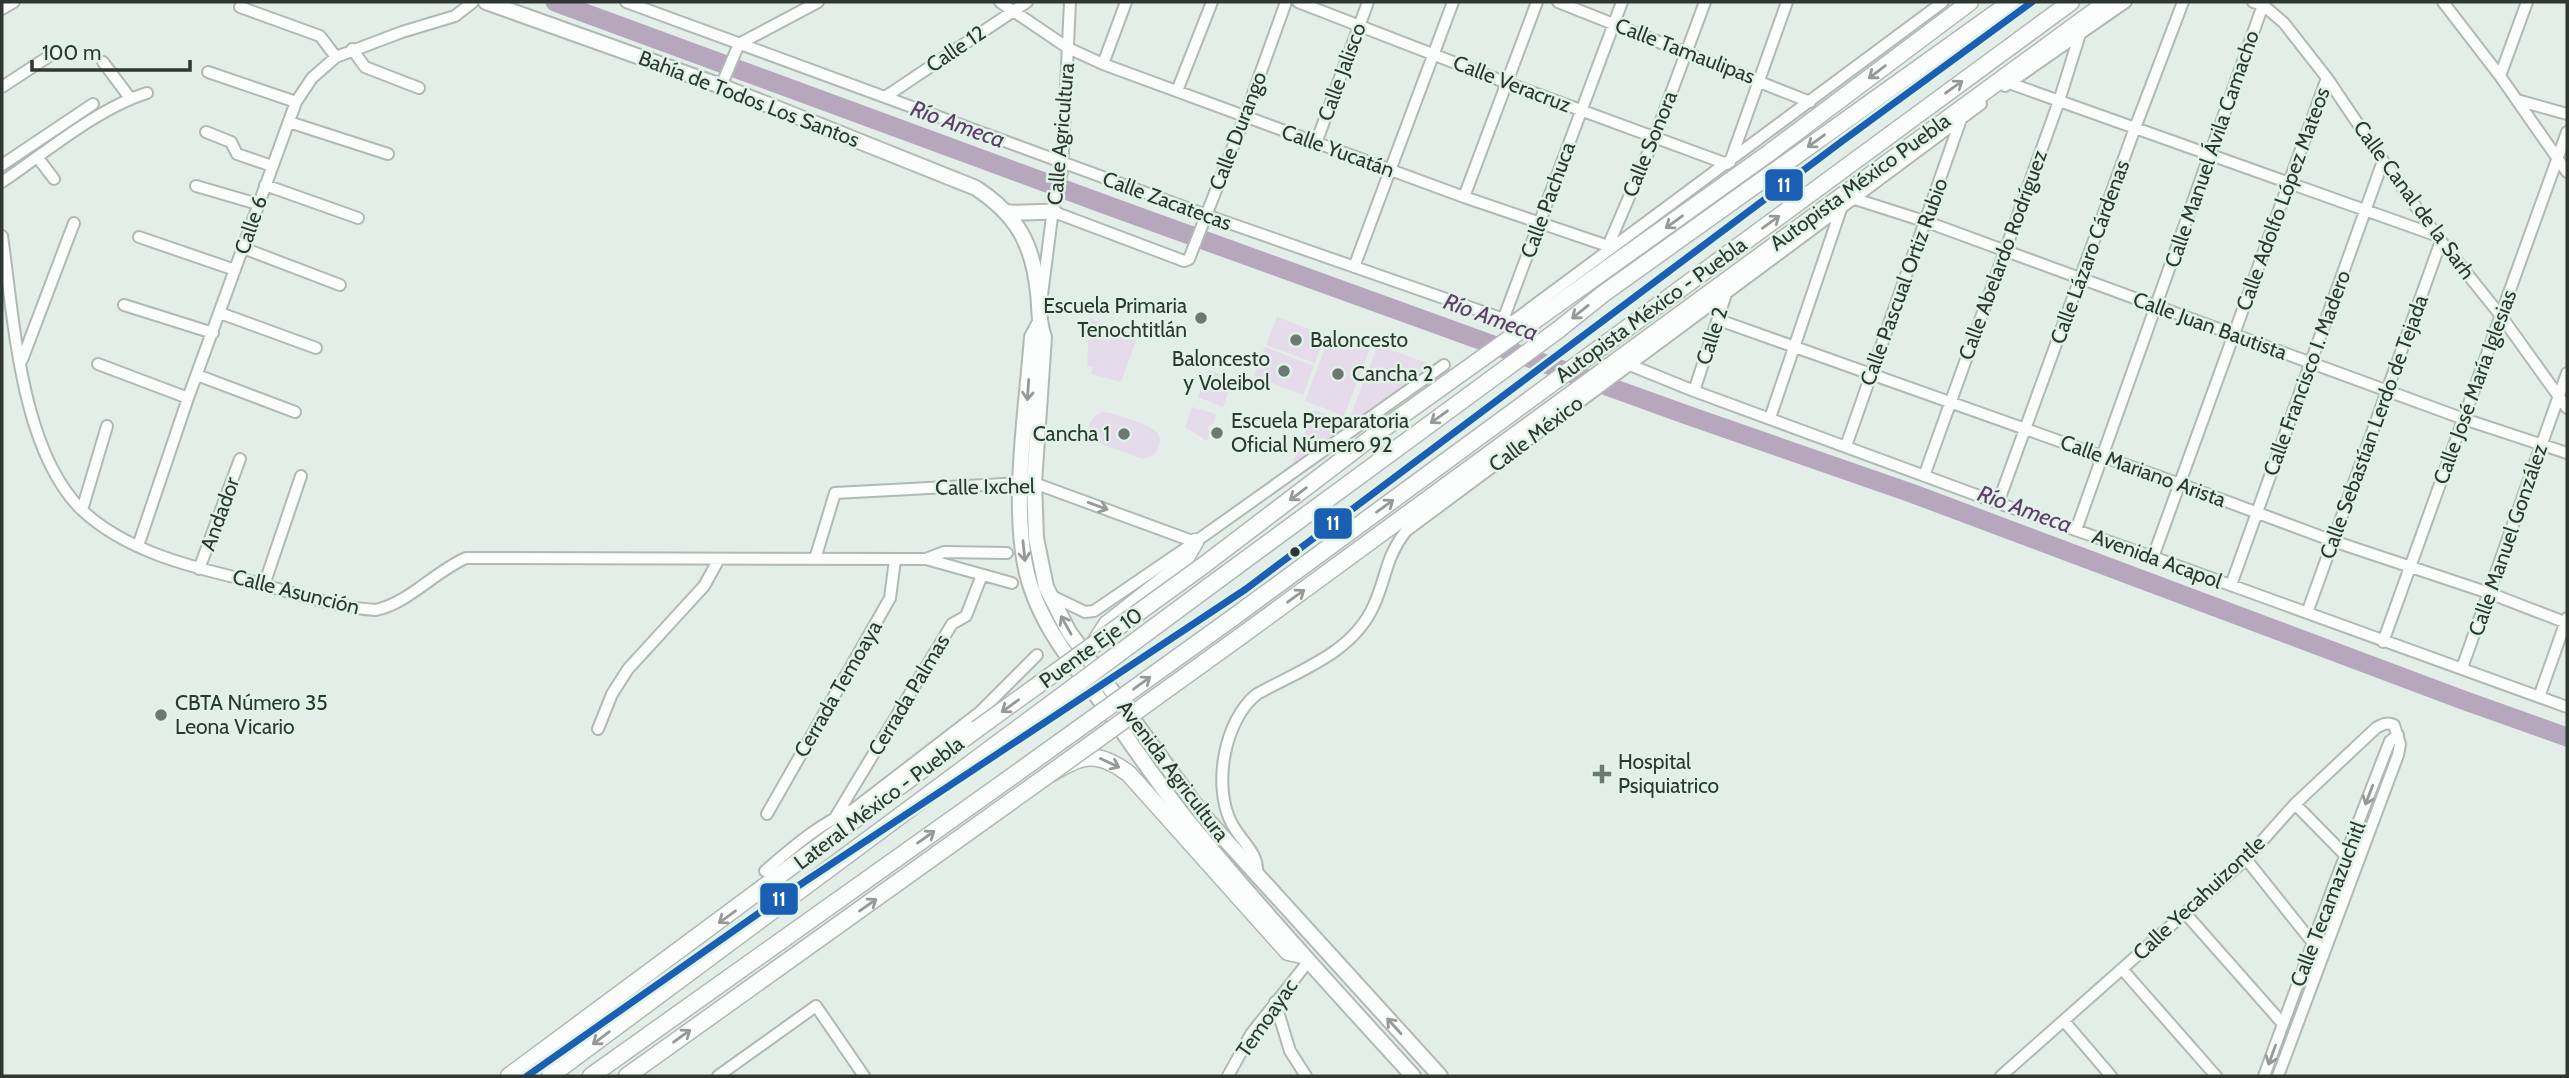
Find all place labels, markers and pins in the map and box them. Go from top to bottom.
place label: Escuela Primaria Tenochtitlán [1043,293,1187,342]
marker: Escuela Primaria Tenochtitlán [1193,310,1209,326]
place label: Baloncesto [1310,327,1408,352]
marker: Baloncesto [1288,332,1304,348]
place label: Baloncesto y Voleibol [1172,346,1270,395]
place label: Cancha 2 [1352,361,1433,386]
marker: Baloncesto y Voleibol [1276,363,1292,379]
marker: Cancha 2 [1330,366,1346,382]
place label: Escuela Preparatoria Oficial Número 92 [1231,408,1409,457]
place label: Cancha 1 [1033,421,1110,446]
marker: Escuela Preparatoria Oficial Número 92 [1209,425,1225,441]
marker: Cancha 1 [1116,426,1132,442]
unlabelled marker [1288,545,1302,559]
place label: CBTA Número 35 Leona Vicario [175,690,328,739]
marker: CBTA Número 35 Leona Vicario [153,707,169,723]
place label: Hospital Psiquiatrico [1618,749,1719,798]
marker: Hospital Psiquiatrico [1592,764,1612,784]

